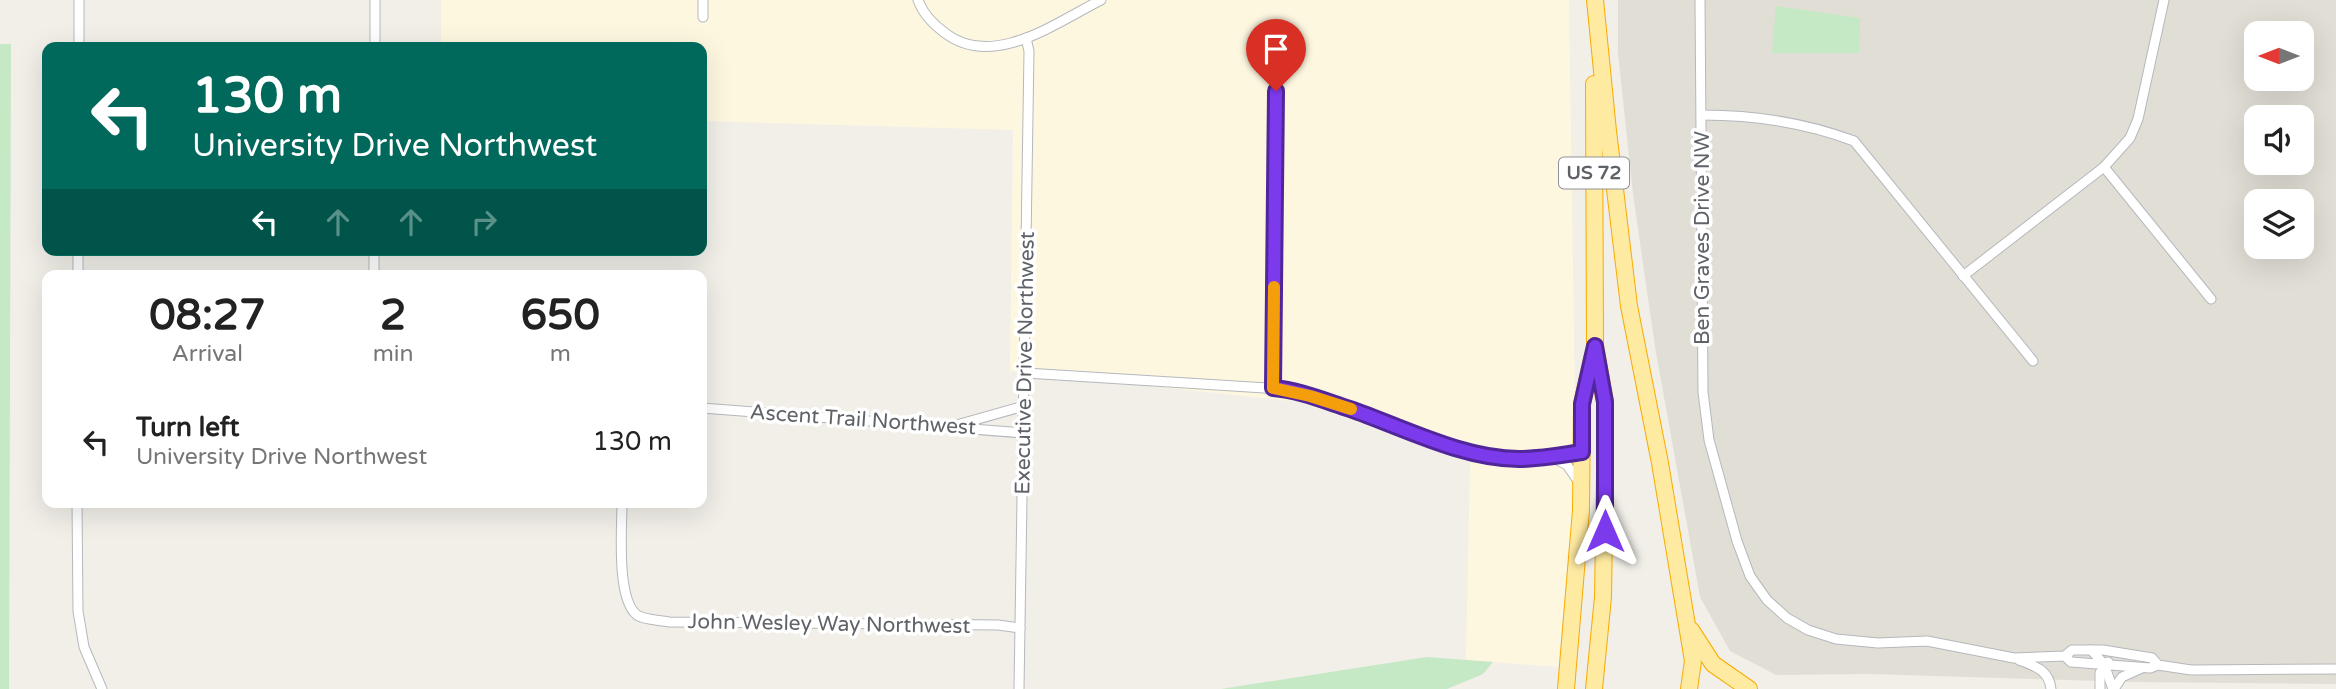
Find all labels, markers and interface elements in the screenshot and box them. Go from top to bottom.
pin [1246,19,1306,91]
north arrow [2244,21,2314,91]
map controls [2244,21,2314,259]
icon: arrive [1257,30,1295,68]
text: 130 m [192,67,342,126]
icon: left [77,70,168,161]
button: sound [2244,105,2314,175]
text: University Drive Northwest [192,127,597,165]
street label: Ben Graves Drive NW [1690,131,1715,345]
road number: US 72 [1559,158,1629,188]
button: layers [2244,189,2314,259]
icon: left [246,203,284,241]
icon: ahead [319,203,357,241]
icon: ahead [392,203,430,241]
icon: right [465,203,503,241]
street label: Executive Drive Northwest [1010,231,1040,495]
text: 08:27 [149,290,266,341]
text: 2 [380,290,406,341]
text: 650 [521,290,600,341]
text: Arrival [172,340,243,368]
text: min [373,340,414,368]
text: m [550,340,571,368]
street label: Ascent Trail Northwest [749,400,977,440]
text: Turn left [136,412,239,443]
icon: left [77,423,115,461]
text: 130 m [592,426,672,457]
text: University Drive Northwest [136,443,427,471]
position arrow [1568,494,1642,568]
street label: John Wesley Way Northwest [687,609,971,639]

